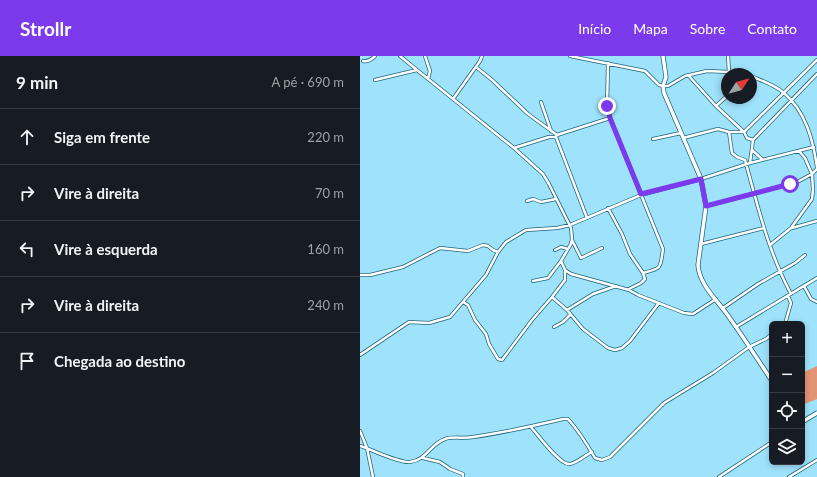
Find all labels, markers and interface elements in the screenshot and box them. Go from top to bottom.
text: Strollr [20,17,71,40]
text: Início [578,20,611,37]
text: Mapa [633,20,668,37]
text: Sobre [690,20,725,37]
text: Contato [747,20,797,37]
north arrow [721,68,757,104]
text: 9 min [16,72,58,93]
text: A pé · 690 m [271,74,344,90]
route end [598,97,616,115]
icon: ahead [16,126,38,148]
text: Siga em frente [54,128,150,146]
text: 220 m [307,129,344,145]
route start [781,175,799,193]
icon: right [16,182,38,204]
text: Vire à direita [54,184,139,202]
text: 70 m [315,185,344,201]
icon: left [16,238,38,260]
text: Vire à esquerda [54,240,158,258]
text: 160 m [307,241,344,257]
icon: right [16,294,38,316]
text: Vire à direita [54,296,139,314]
text: 240 m [307,297,344,313]
map controls [769,321,805,465]
button: + [769,321,805,357]
icon: arrive [16,350,38,372]
text: Chegada ao destino [54,352,185,370]
button: − [769,357,805,393]
button: locate [769,393,805,429]
button: layers [769,429,805,465]

